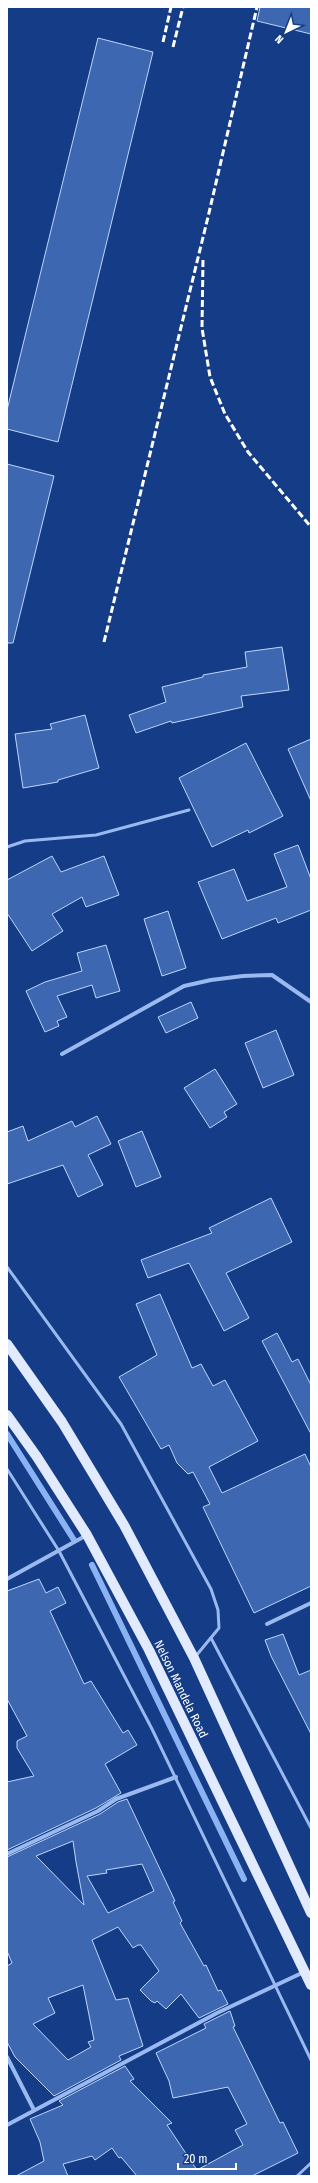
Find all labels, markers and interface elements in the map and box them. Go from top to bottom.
north arrow [266,12,306,52]
text: N [273,32,286,46]
street label: Nelson Mandela Road [151,1638,211,1740]
scale bar [178,2145,236,2171]
text: 20 m [184,2152,208,2166]

